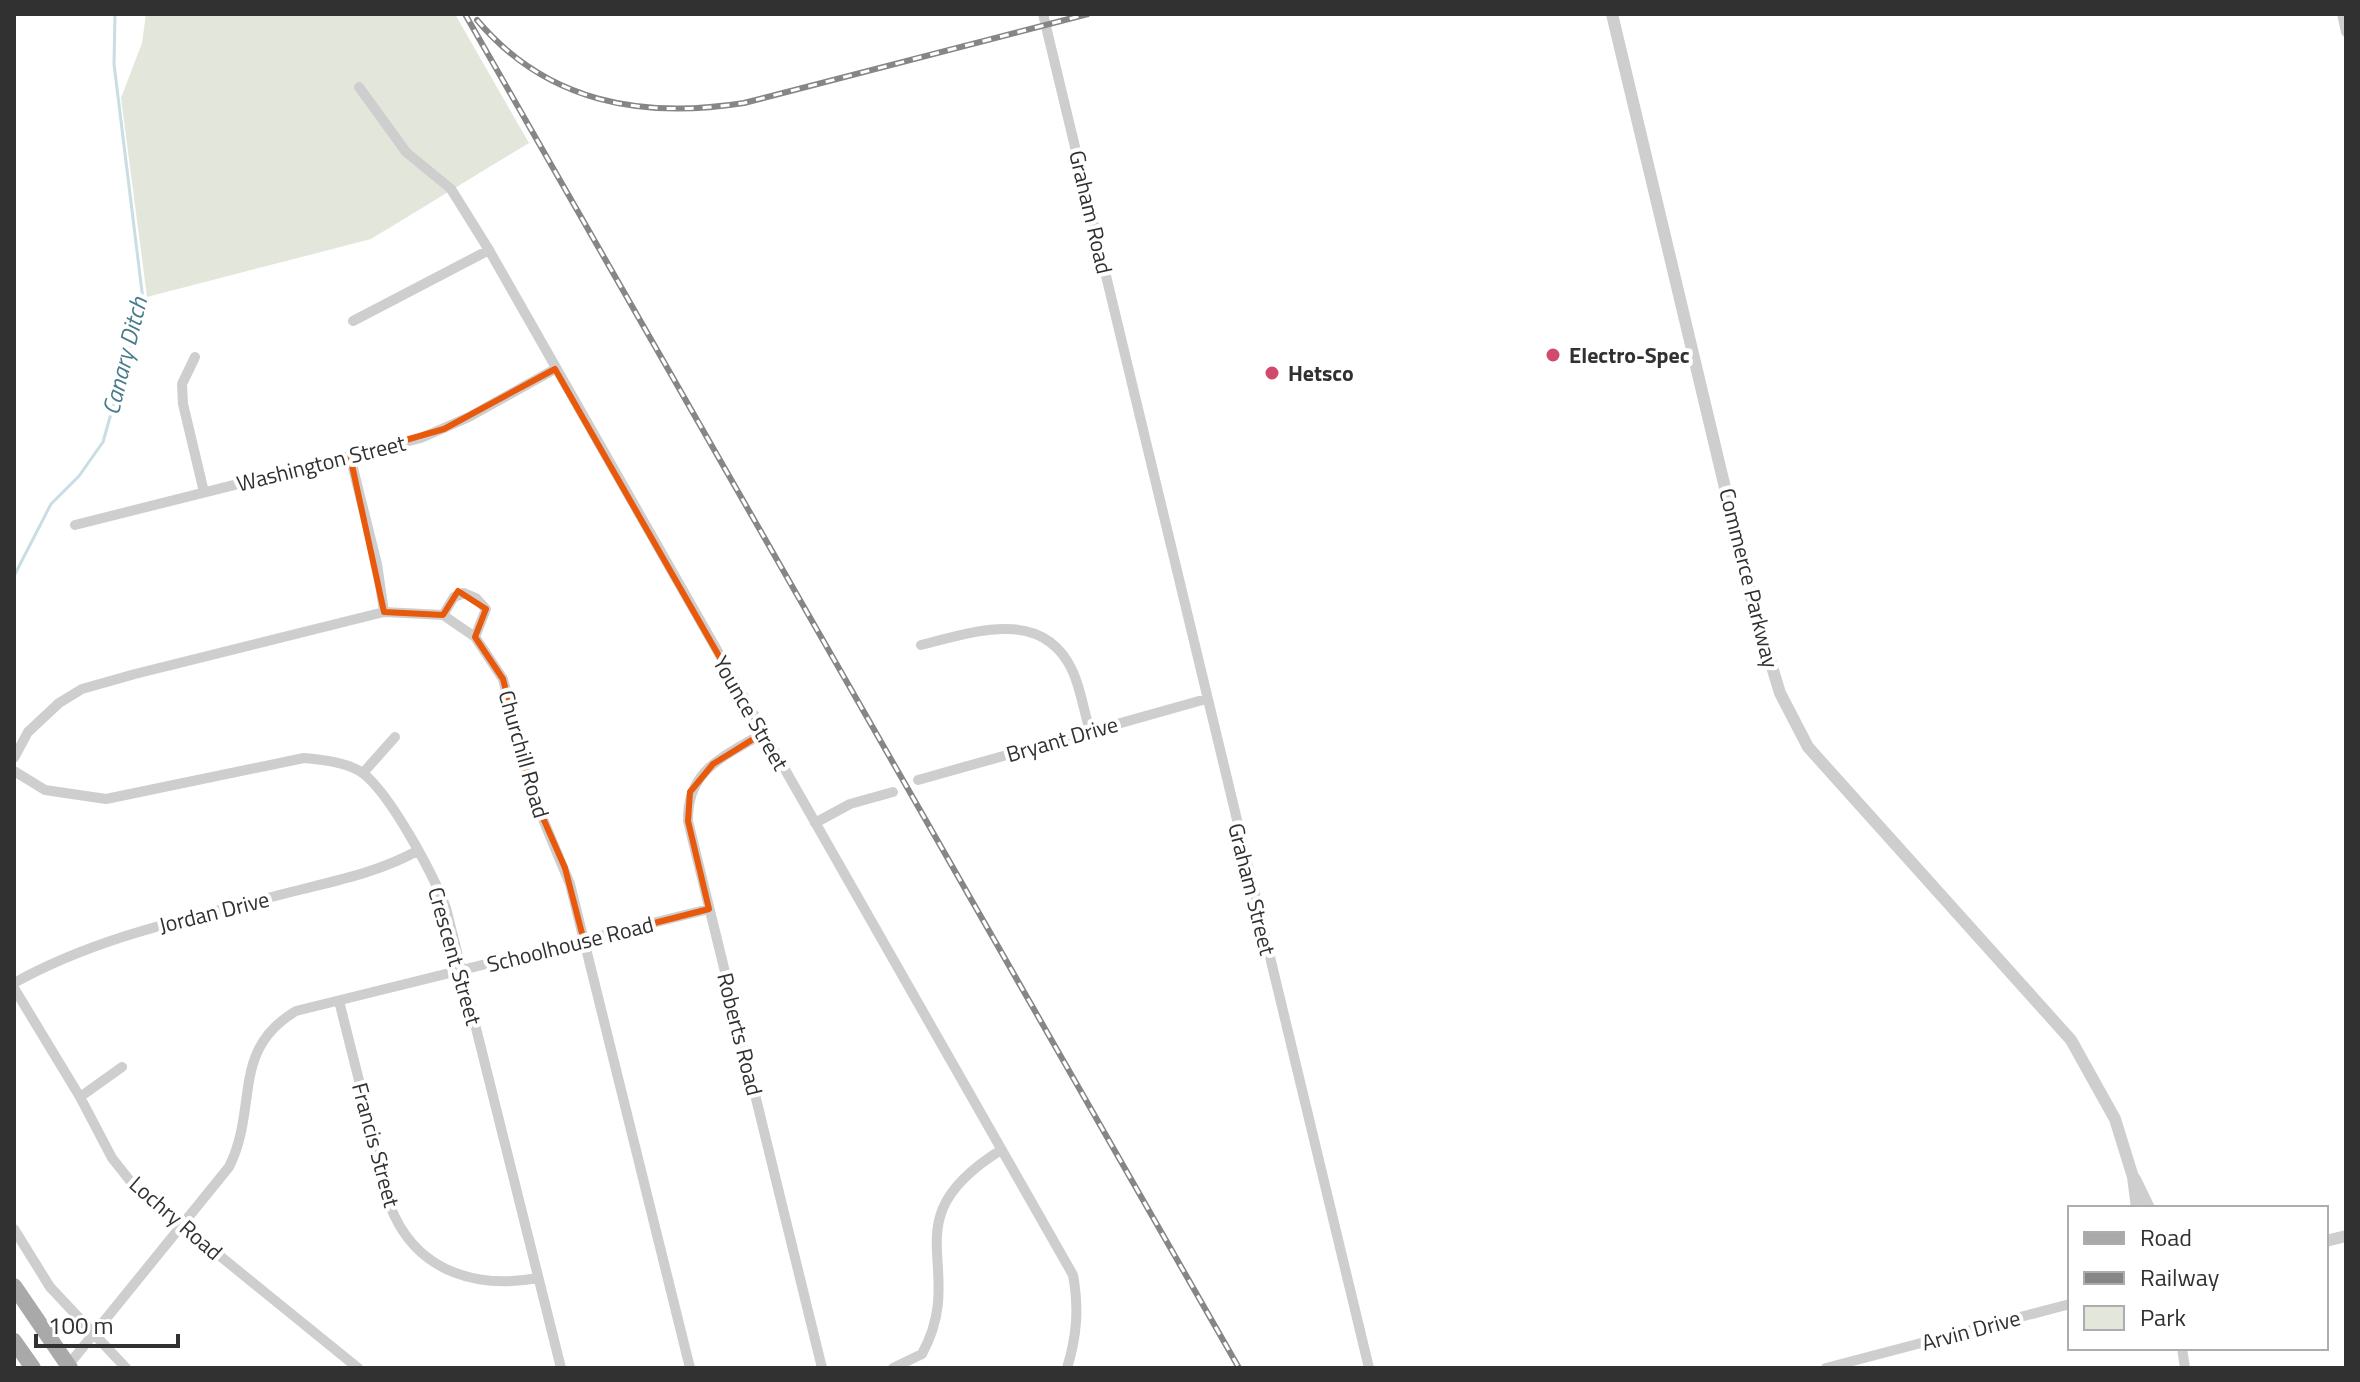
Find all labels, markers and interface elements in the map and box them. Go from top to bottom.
street label: Graham Road [1060,147,1122,277]
water label: Canary Ditch [92,292,156,419]
place label: Electro-Spec [1569,338,1690,372]
marker: Electro-Spec [1544,346,1562,364]
place label: Hetsco [1288,356,1354,390]
marker: Hetsco [1263,364,1281,382]
street label: Washington Street [233,426,409,500]
street label: Commerce Parkway [1710,484,1788,672]
street label: Younce Street [704,649,798,777]
street label: Churchill Road [490,686,558,822]
street label: Bryant Drive [1002,707,1122,771]
street label: Graham Street [1219,819,1285,959]
street label: Jordan Drive [155,882,273,942]
street label: Crescent Street [419,883,491,1029]
street label: Schoolhouse Road [483,907,657,981]
street label: Roberts Road [708,969,772,1099]
street label: Francis Street [343,1079,409,1211]
street label: Lochry Road [122,1168,230,1268]
legend [2068,1206,2328,1350]
text: Road [2140,1219,2192,1255]
text: Railway [2140,1259,2220,1295]
scale bar [36,1298,178,1348]
text: Park [2140,1299,2186,1335]
street label: Arvin Drive [1918,1301,2024,1359]
text: 100 m [48,1307,114,1343]

